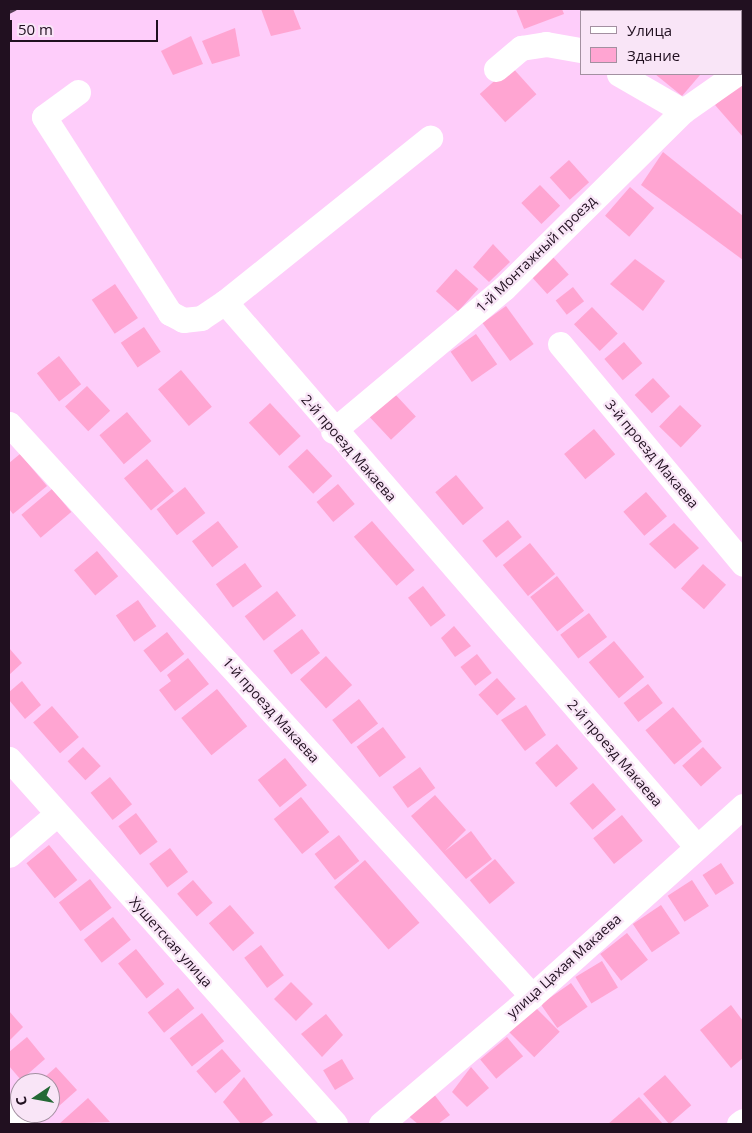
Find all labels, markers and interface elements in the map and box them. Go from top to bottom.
scale bar [12,10,160,42]
legend [580,10,742,75]
text: 50 m [18,19,53,39]
text: Улица [627,20,672,40]
text: Здание [627,45,680,65]
street label: 1-й Монтажный проезд [473,192,599,316]
street label: 2-й проезд Макаева [298,391,400,505]
street label: 3-й проезд Макаева [602,396,702,512]
street label: 1-й проезд Макаева [219,654,323,766]
street label: 2-й проезд Макаева [564,696,666,810]
street label: Хушетская улица [126,893,216,991]
street label: улица Цахая Макаева [503,910,625,1022]
north arrow [10,1073,60,1123]
text: С [11,1095,31,1107]

